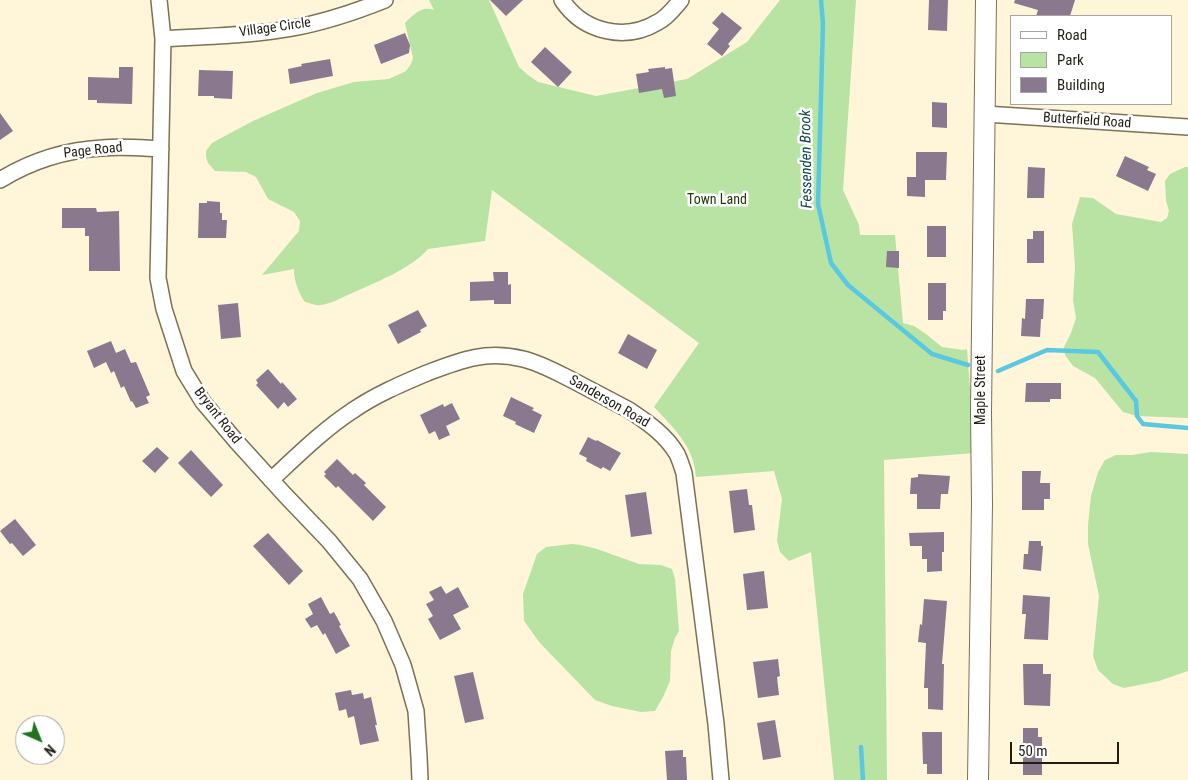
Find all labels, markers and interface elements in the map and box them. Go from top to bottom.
street label: Village Circle [238,15,312,41]
legend [1010,15,1173,105]
text: Road [1057,26,1087,44]
text: Park [1057,51,1084,69]
text: Building [1057,76,1105,94]
water label: Fessenden Brook [797,110,817,208]
street label: Butterfield Road [1042,110,1132,132]
street label: Page Road [63,140,123,162]
park label: Town Land [687,192,747,208]
street label: Maple Street [973,355,989,425]
street label: Sanderson Road [566,372,652,432]
street label: Bryant Road [190,385,244,447]
north arrow [15,715,65,765]
scale bar [1013,732,1122,764]
text: N [41,741,58,759]
text: 50 m [1018,742,1048,760]

